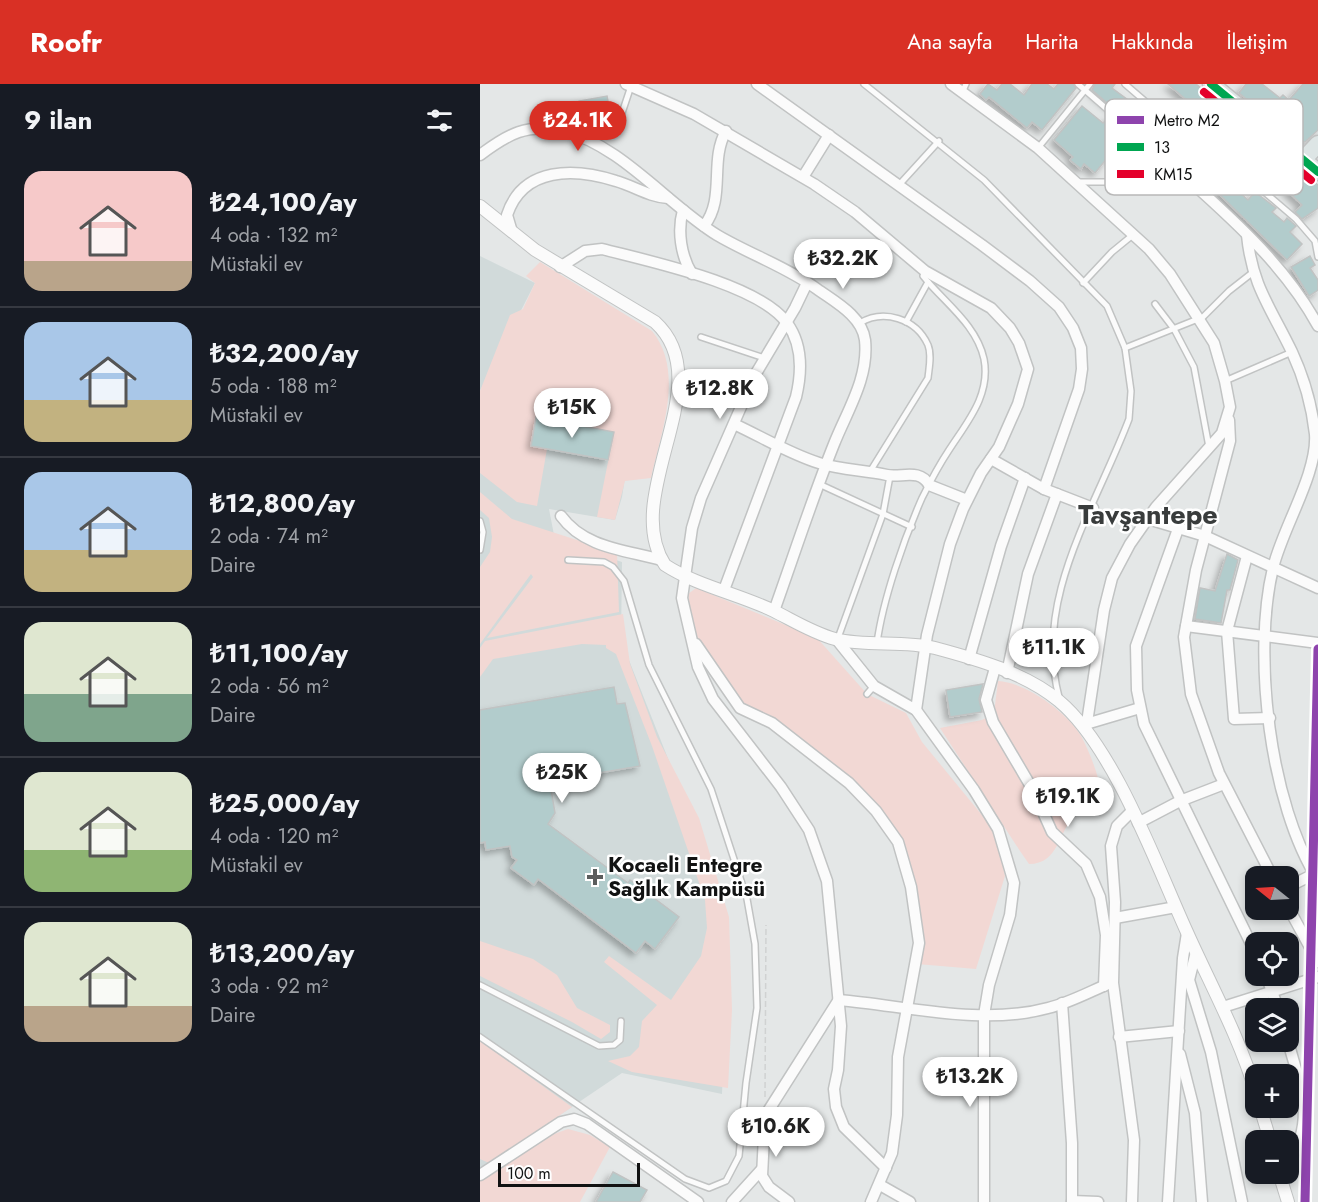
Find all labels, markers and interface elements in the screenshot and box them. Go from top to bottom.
text: Roofr [30,22,102,63]
text: Ana sayfa [907,27,992,57]
text: Harita [1025,27,1078,57]
text: Hakkında [1111,27,1193,57]
text: İletişim [1226,27,1288,57]
legend [1105,99,1303,195]
text: 9 ilan [24,101,92,139]
pin: ₺24.1K [529,101,627,152]
icon: filters [423,104,456,137]
text: ₺24.1K [543,106,613,135]
text: Metro M2 [1154,109,1220,132]
text: 13 [1154,136,1170,159]
text: KM15 [1154,163,1192,186]
text: ₺24,100/ay [210,183,357,221]
icon: home [72,195,144,267]
text: 4 oda · 132 m² [210,221,337,250]
pin: ₺32.2K [794,239,892,290]
text: ₺32.2K [808,244,878,273]
text: Müstakil ev [210,250,303,279]
text: ₺32,200/ay [210,334,359,372]
icon: home [72,346,144,418]
pin: ₺12.8K [671,369,769,420]
text: 5 oda · 188 m² [210,372,337,401]
text: ₺12.8K [686,374,754,403]
pin: ₺15K [536,388,608,439]
text: ₺15K [548,393,596,422]
text: Müstakil ev [210,401,303,430]
text: ₺12,800/ay [210,484,355,522]
district label: Tavşantepe [1078,495,1218,534]
icon: home [72,496,144,568]
text: 2 oda · 74 m² [210,522,328,551]
text: Daire [210,551,255,580]
pin: ₺11.1K [1005,628,1103,679]
text: ₺11.1K [1023,633,1085,662]
text: ₺11,100/ay [210,634,348,672]
icon: home [72,646,144,718]
text: 2 oda · 56 m² [210,672,329,701]
text: Daire [210,701,255,730]
pin: ₺25K [526,753,598,804]
text: ₺25K [536,758,588,787]
pin: ₺19.1K [1019,777,1117,828]
text: ₺19.1K [1036,782,1100,811]
text: ₺25,000/ay [210,784,359,822]
icon: home [72,796,144,868]
text: 4 oda · 120 m² [210,822,339,851]
place label: Kocaeli Entegre Sağlık Kampüsü [608,850,765,904]
text: Müstakil ev [210,851,303,880]
north arrow [1245,866,1299,920]
map controls [1245,866,1299,1184]
marker: Kocaeli Entegre Sağlık Kampüsü [586,868,604,886]
button: locate [1245,932,1299,986]
text: ₺13,200/ay [210,934,354,972]
icon: home [72,946,144,1018]
text: 3 oda · 92 m² [210,972,328,1001]
button: layers [1245,998,1299,1052]
text: Daire [210,1001,255,1030]
pin: ₺13.2K [921,1057,1019,1108]
text: ₺13.2K [936,1062,1004,1091]
button: + [1245,1064,1299,1118]
pin: ₺10.6K [727,1107,825,1158]
text: ₺10.6K [742,1112,810,1141]
button: − [1245,1130,1299,1184]
scale bar [498,1160,640,1188]
text: 100 m [507,1162,551,1185]

